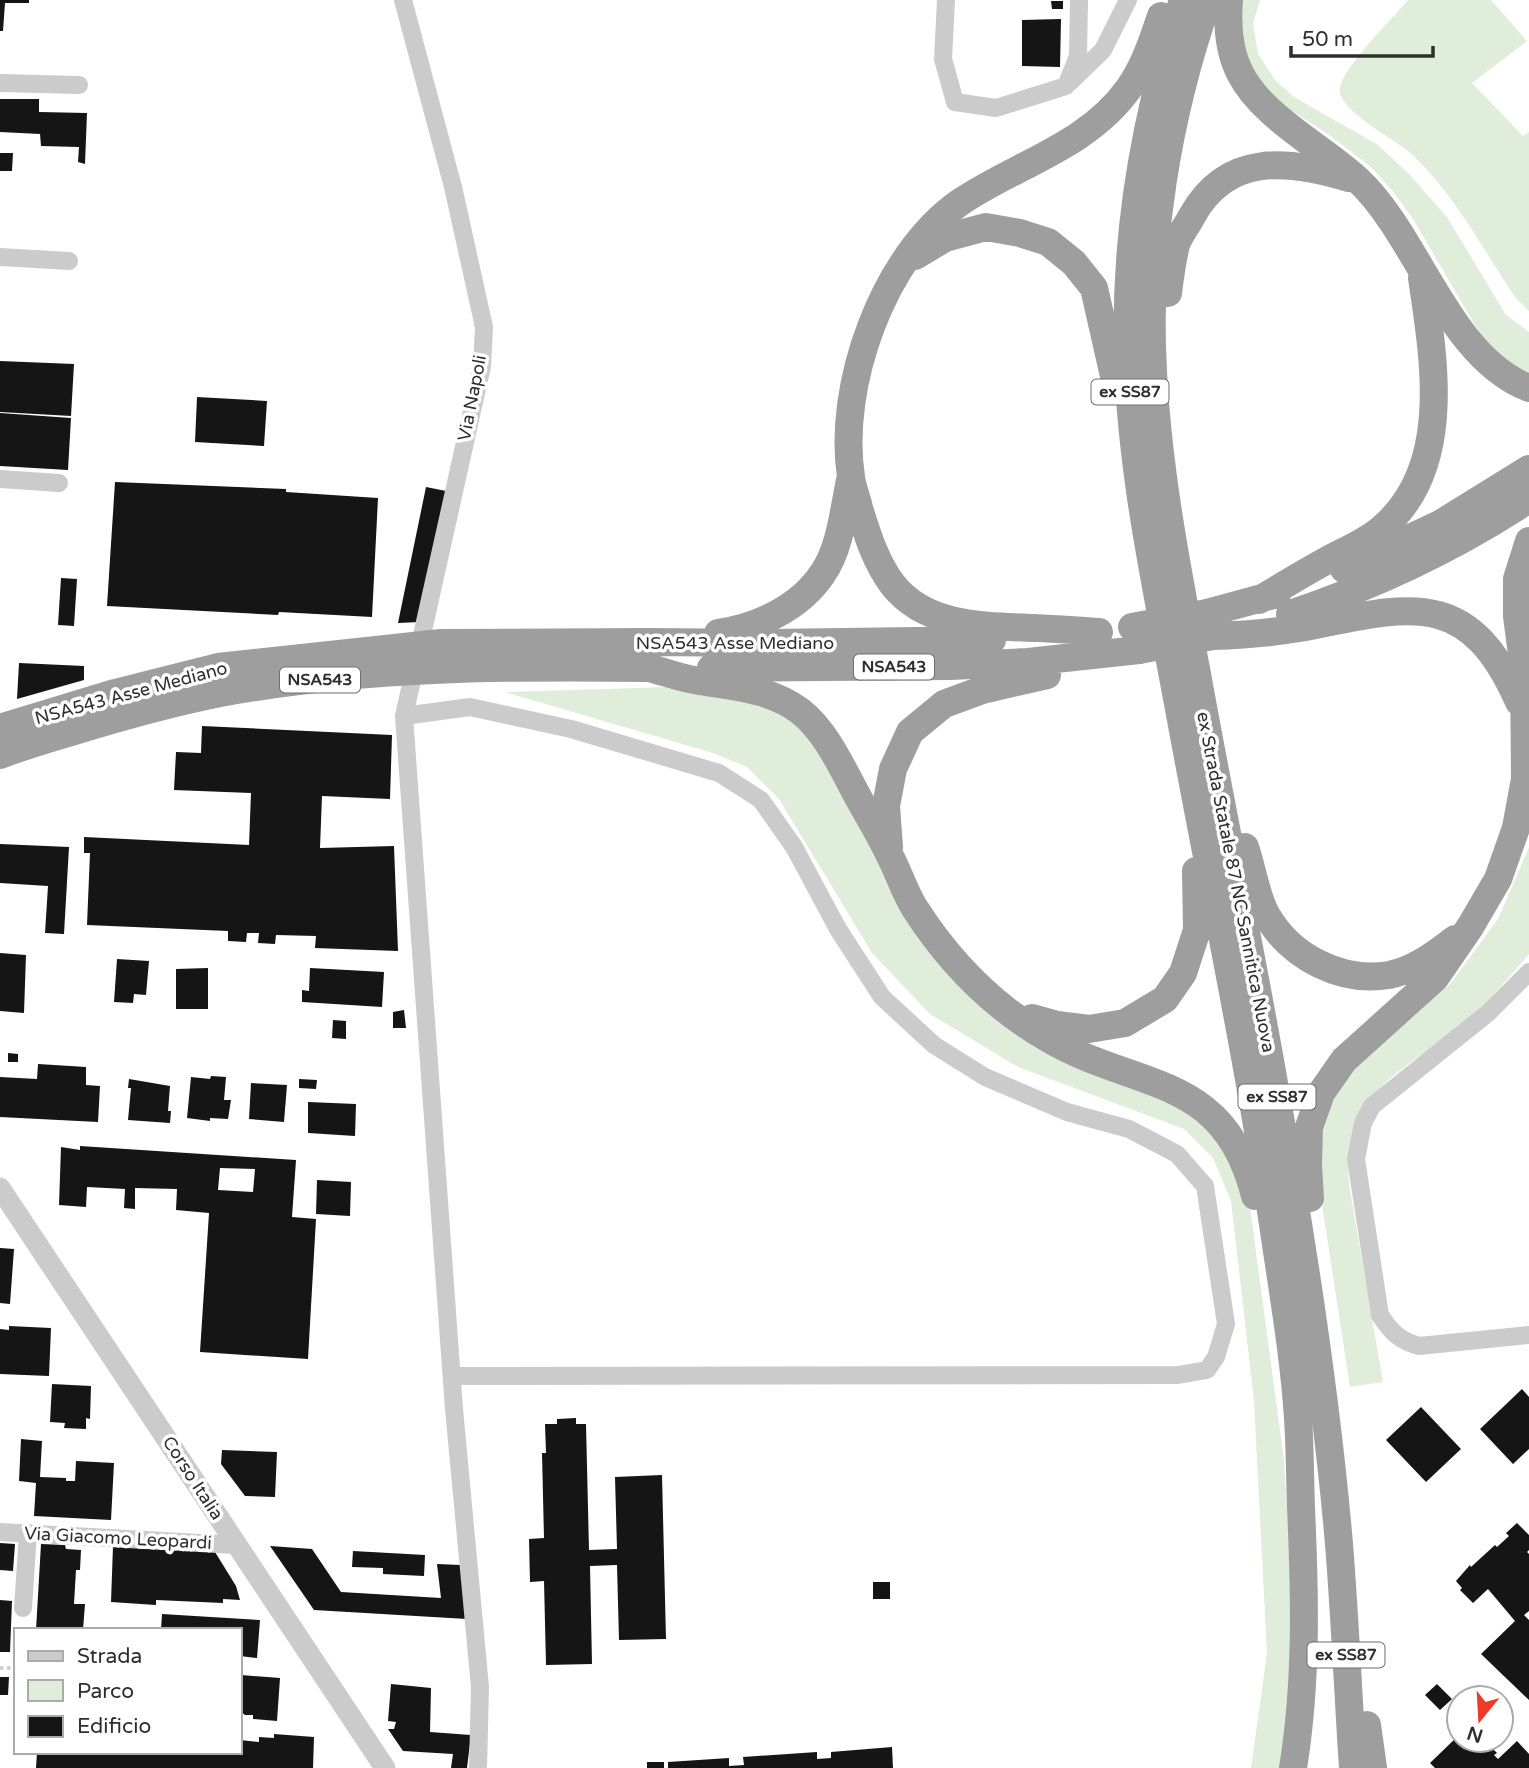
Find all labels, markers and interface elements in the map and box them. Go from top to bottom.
scale bar [1291,14,1433,58]
text: 50 m [1302,27,1353,52]
street label: Via Napoli [453,353,491,443]
road number: ex SS87 [1092,380,1168,404]
street label: NSA543 Asse Mediano [636,632,834,654]
road number: NSA543 [854,654,934,680]
street label: NSA543 Asse Mediano [32,657,230,729]
road number: NSA543 [280,667,360,692]
street label: ex Strada Statale 87 NC Sannitica Nuova [1192,710,1280,1054]
road number: ex SS87 [1238,1084,1316,1110]
street label: Corso Italia [158,1432,228,1524]
street label: Via Giacomo Leopardi [24,1522,212,1554]
legend [14,1628,242,1754]
road number: ex SS87 [1308,1642,1384,1667]
text: Strada [77,1644,142,1669]
text: Parco [77,1679,134,1704]
north arrow [1445,1684,1515,1754]
text: Edificio [77,1714,151,1739]
text: N [1464,1721,1486,1747]

